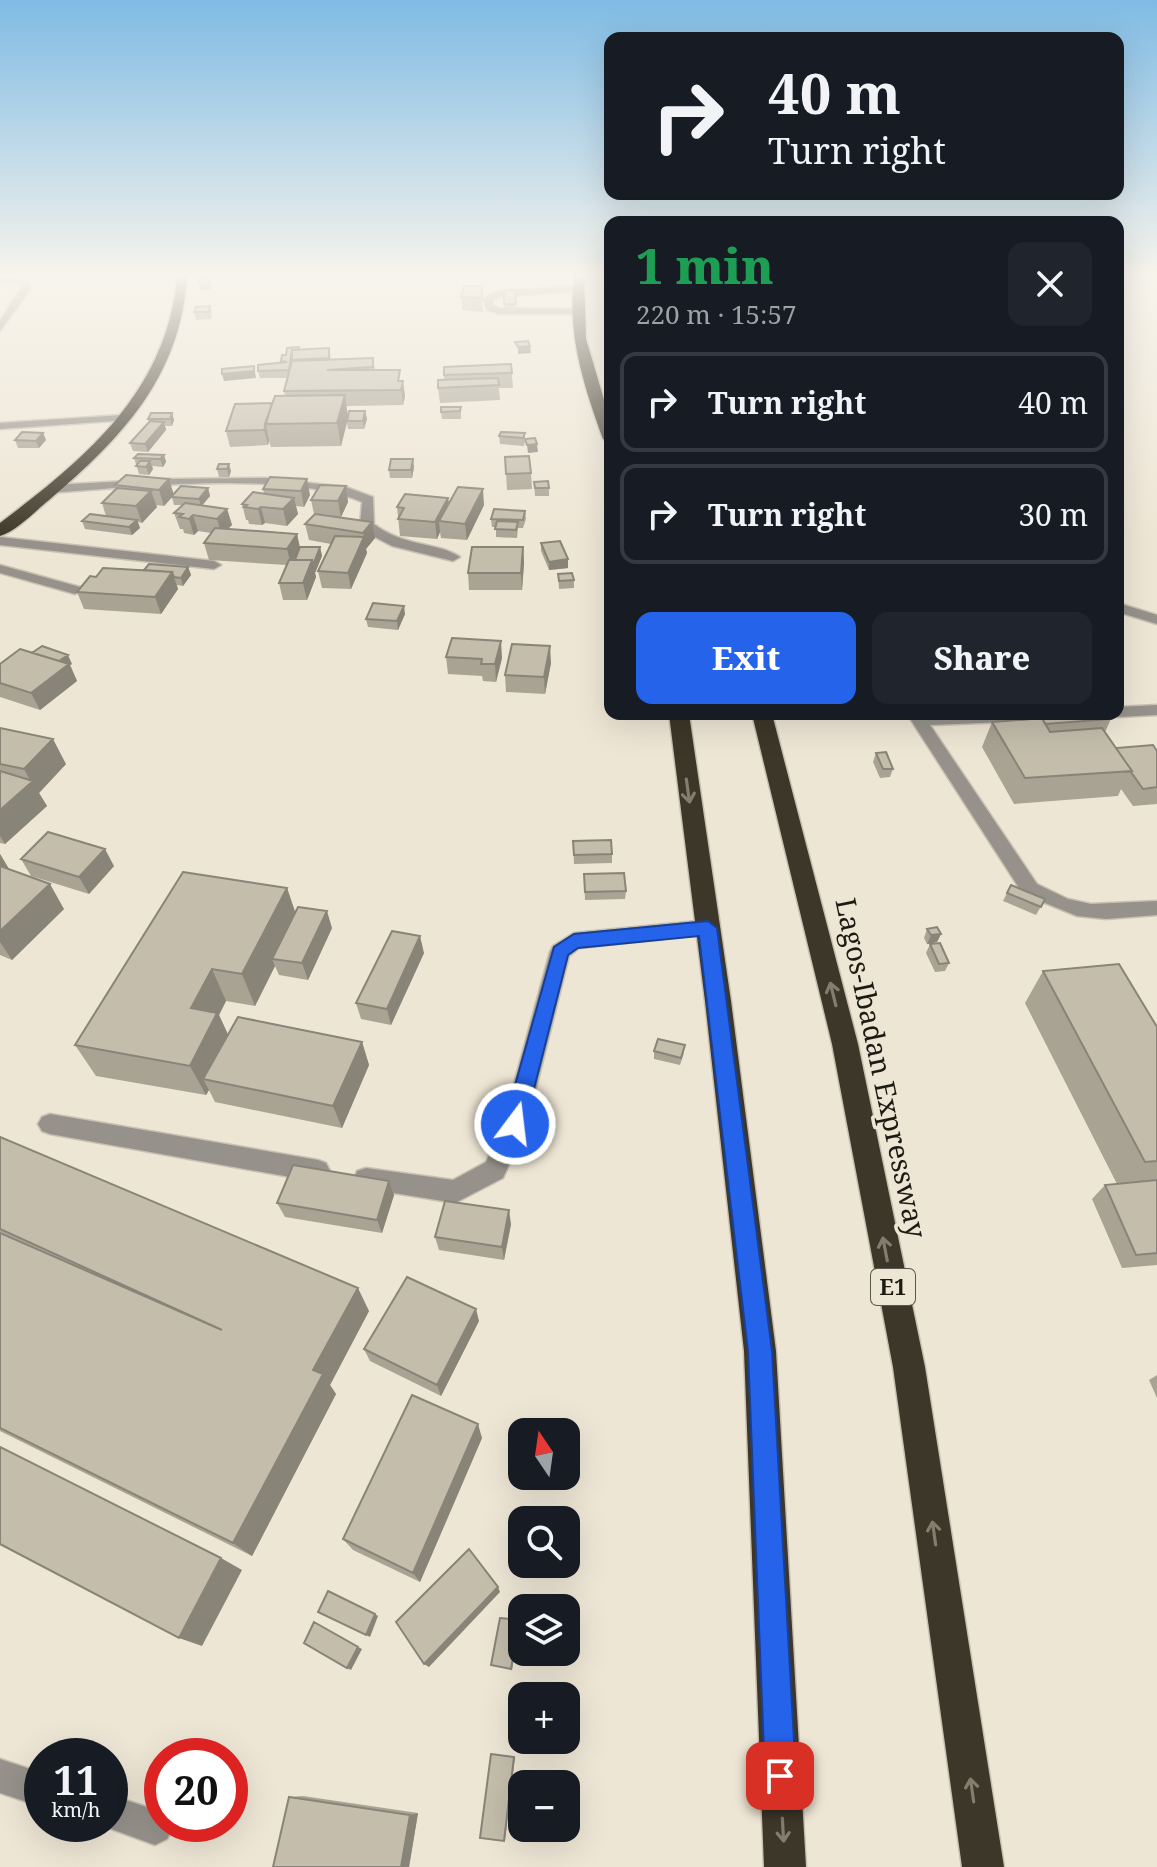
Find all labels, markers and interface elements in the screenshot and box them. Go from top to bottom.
text: 40 m [768,54,901,130]
icon: right [636,64,740,168]
text: Turn right [768,126,946,175]
text: 1 min [636,233,774,298]
button: close [1008,242,1092,326]
text: 220 m · 15:57 [636,296,797,332]
icon: right [640,380,684,424]
text: Turn right [708,382,866,423]
text: 40 m [1018,382,1088,423]
icon: right [640,492,684,536]
text: Turn right [708,494,866,535]
text: 30 m [1018,494,1088,535]
button: Exit [636,612,856,704]
button: Share [872,612,1092,704]
one-way arrow [681,778,696,804]
street label: Lagos-Ibadan Expressway [827,894,937,1241]
one-way arrow [824,982,839,1008]
position arrow [473,1082,557,1166]
one-way arrow [877,1237,892,1262]
road number: E1 [871,1269,915,1305]
north arrow [508,1418,580,1490]
map controls [508,1418,580,1842]
button: search [508,1506,580,1578]
one-way arrow [926,1521,941,1546]
button: layers [508,1594,580,1666]
button: + [508,1682,580,1754]
speed limit sign: 20 [144,1738,248,1842]
pin [746,1742,814,1810]
text: 11 [53,1752,99,1807]
icon: arrive [758,1754,802,1798]
button: − [508,1770,580,1842]
one-way arrow [964,1778,979,1803]
text: km/h [51,1796,101,1823]
one-way arrow [776,1816,791,1843]

